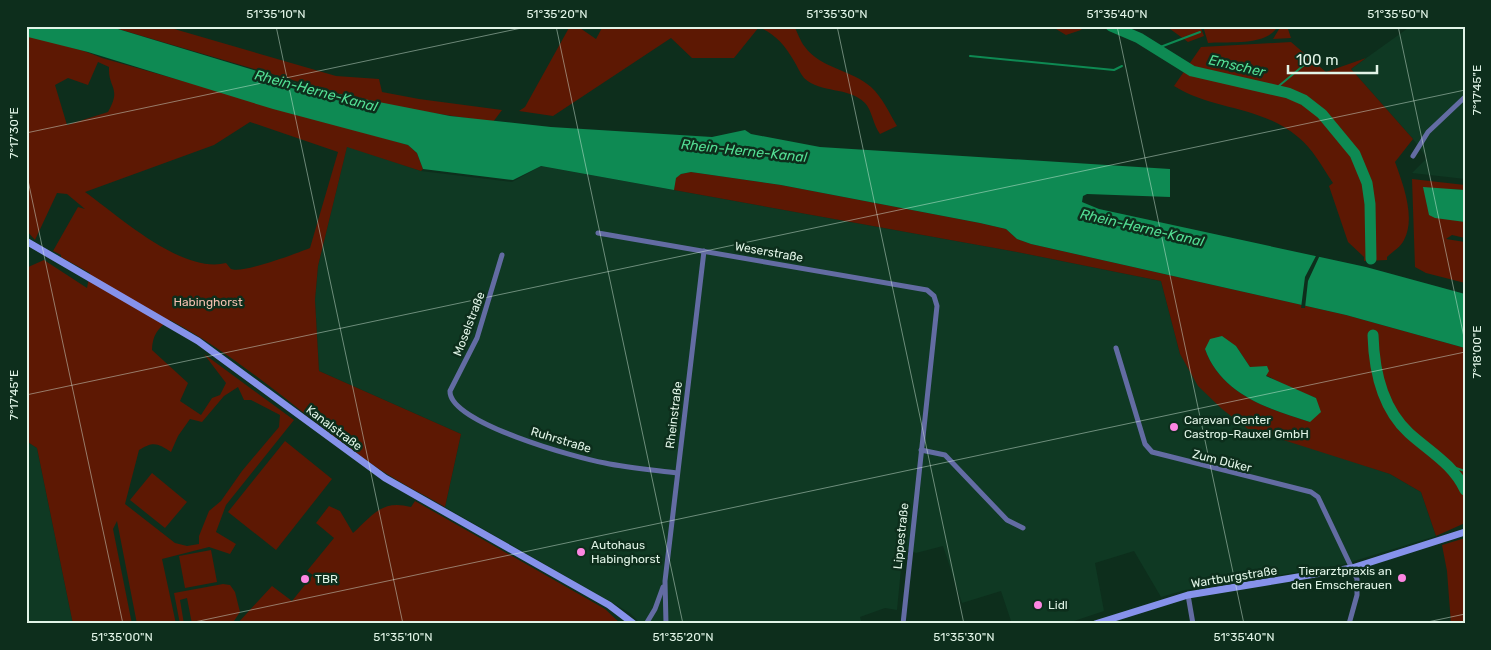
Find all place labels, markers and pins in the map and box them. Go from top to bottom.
place label: Caravan Center Castrop-Rauxel GmbH [1184,413,1309,441]
marker: Caravan Center Castrop-Rauxel GmbH [1168,421,1180,433]
place label: Autohaus Habinghorst [591,538,661,566]
marker: Autohaus Habinghorst [575,546,587,558]
place label: Tierarztpraxis an den Emscherauen [1291,564,1392,592]
place label: TBR [315,572,338,586]
marker: Tierarztpraxis an den Emscherauen [1396,572,1408,584]
marker: TBR [299,573,311,585]
place label: Lidl [1048,598,1068,612]
marker: Lidl [1032,599,1044,611]

